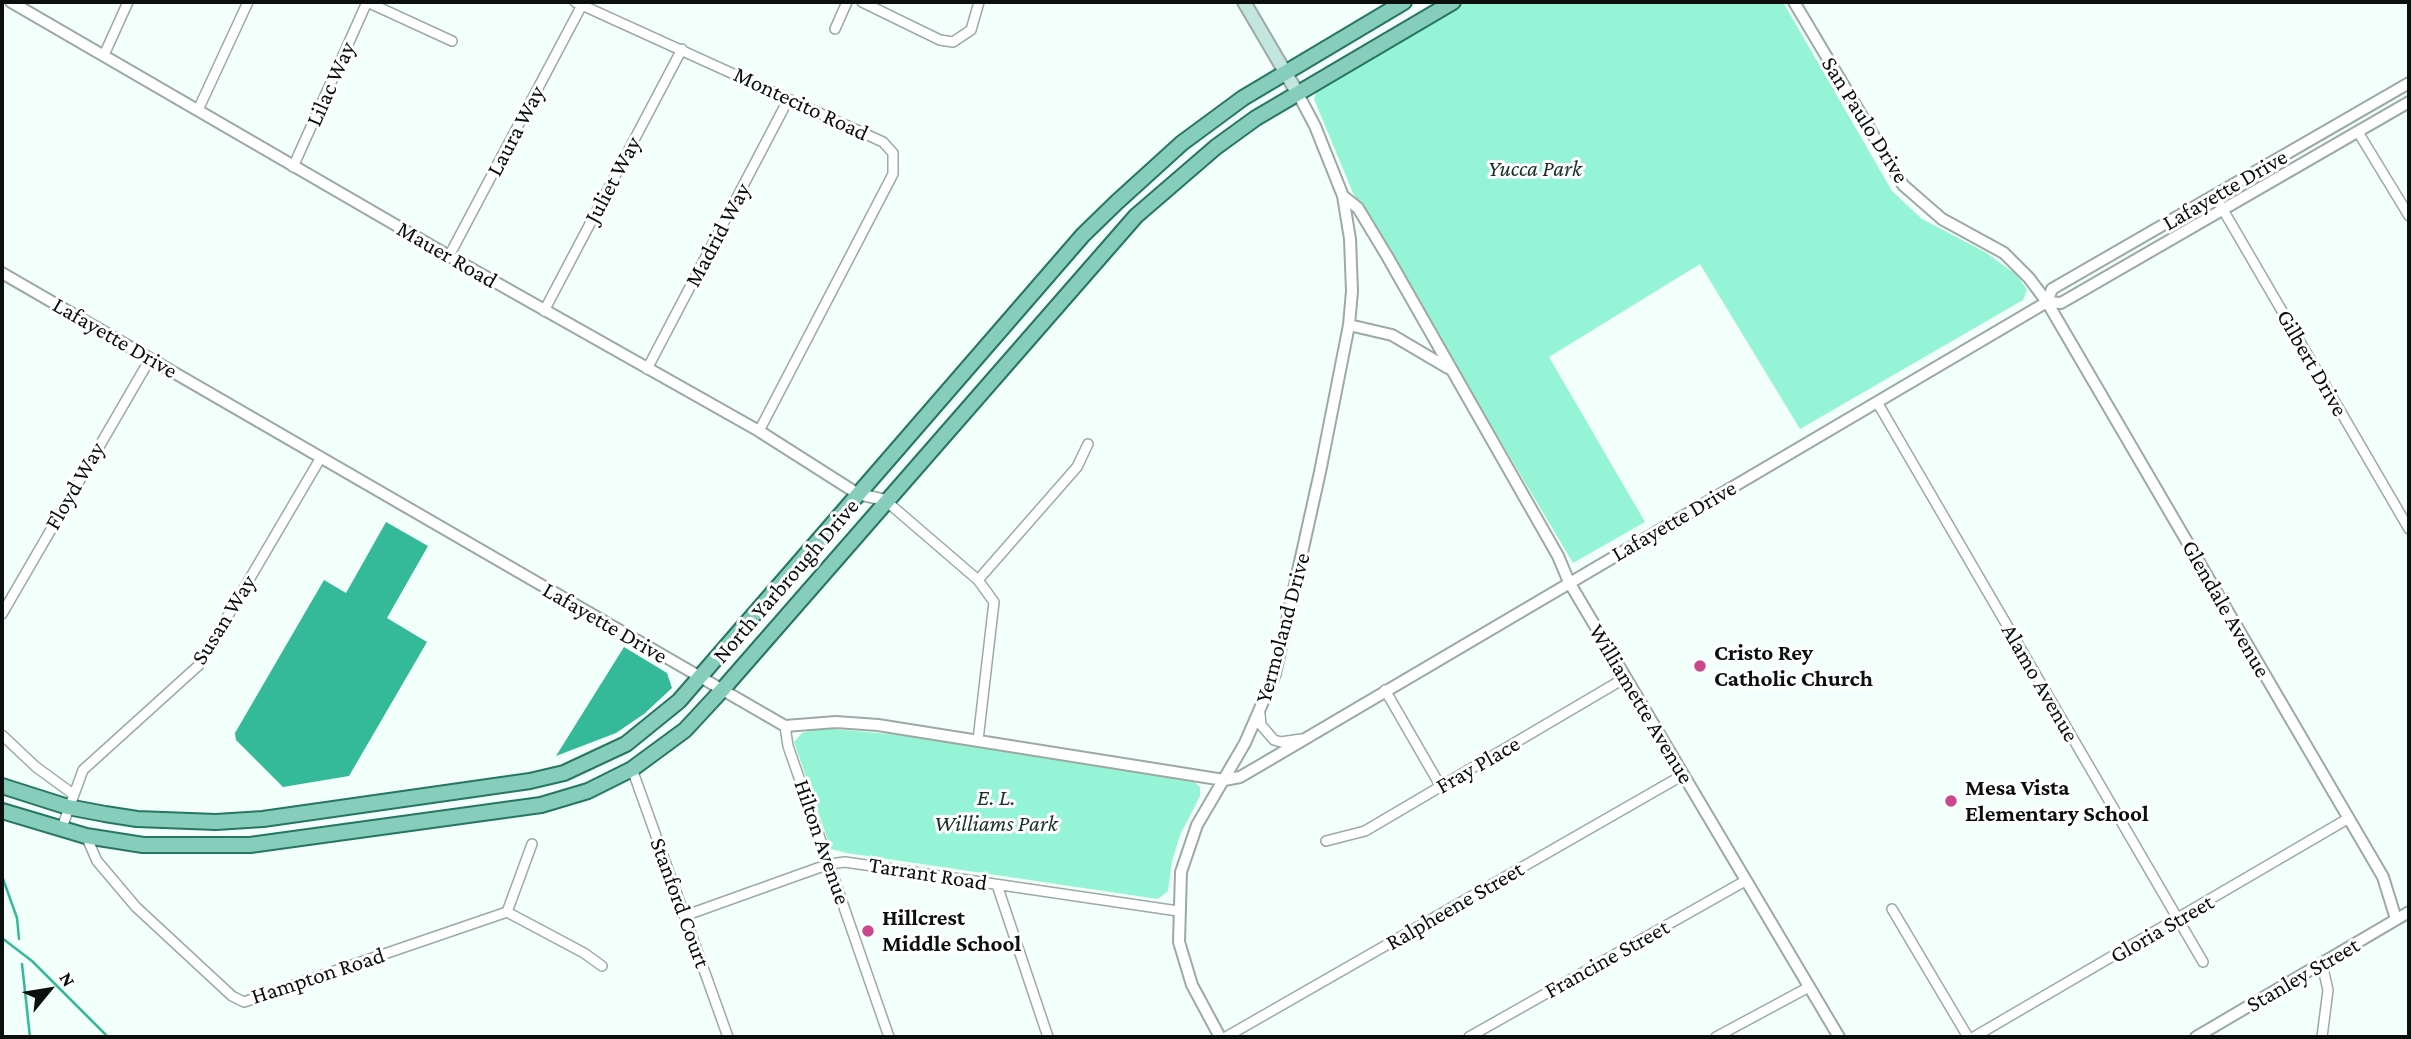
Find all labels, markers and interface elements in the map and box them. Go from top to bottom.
street label: Lilac Way [300,38,362,130]
street label: San Paulo Drive [1815,52,1915,188]
street label: Montecito Road [729,61,873,147]
street label: Laura Way [481,81,551,181]
street label: Juliet Way [579,132,647,228]
street label: Lafayette Drive [2158,143,2292,237]
park label: Yucca Park [1488,155,1582,183]
street label: Madrid Way [679,178,757,292]
street label: Mauer Road [392,215,502,295]
street label: Lafayette Drive [48,291,182,385]
street label: Gilbert Drive [2270,305,2354,421]
street label: Floyd Way [39,437,111,535]
street label: Lafayette Drive [1607,474,1741,568]
street label: North Yarbrough Drive [707,493,865,669]
street label: Glendale Avenue [2176,535,2276,683]
street label: Yermoland Drive [1250,550,1316,706]
street label: Susan Way [186,570,262,670]
street label: Lafayette Drive [538,576,672,670]
street label: Williamette Avenue [1582,619,1700,789]
street label: Alamo Avenue [1995,619,2085,747]
place label: Cristo Rey Catholic Church [1714,639,1873,693]
marker: Cristo Rey Catholic Church [1692,658,1708,674]
street label: Fray Place [1431,730,1525,800]
place label: Mesa Vista Elementary School [1965,774,2149,828]
street label: Hilton Avenue [788,776,856,908]
park label: E. L. Williams Park [934,784,1058,838]
marker: Mesa Vista Elementary School [1943,793,1959,809]
street label: Stanford Court [644,834,716,972]
street label: Tarrant Road [867,851,989,897]
street label: Ralpheene Street [1381,855,1529,957]
street label: Gloria Street [2105,888,2219,970]
place label: Hillcrest Middle School [882,904,1021,958]
street label: Francine Street [1540,913,1674,1005]
marker: Hillcrest Middle School [860,923,876,939]
street label: Stanley Street [2241,932,2365,1018]
street label: Hampton Road [248,941,388,1011]
north arrow [14,955,84,1025]
text: N [55,968,80,990]

